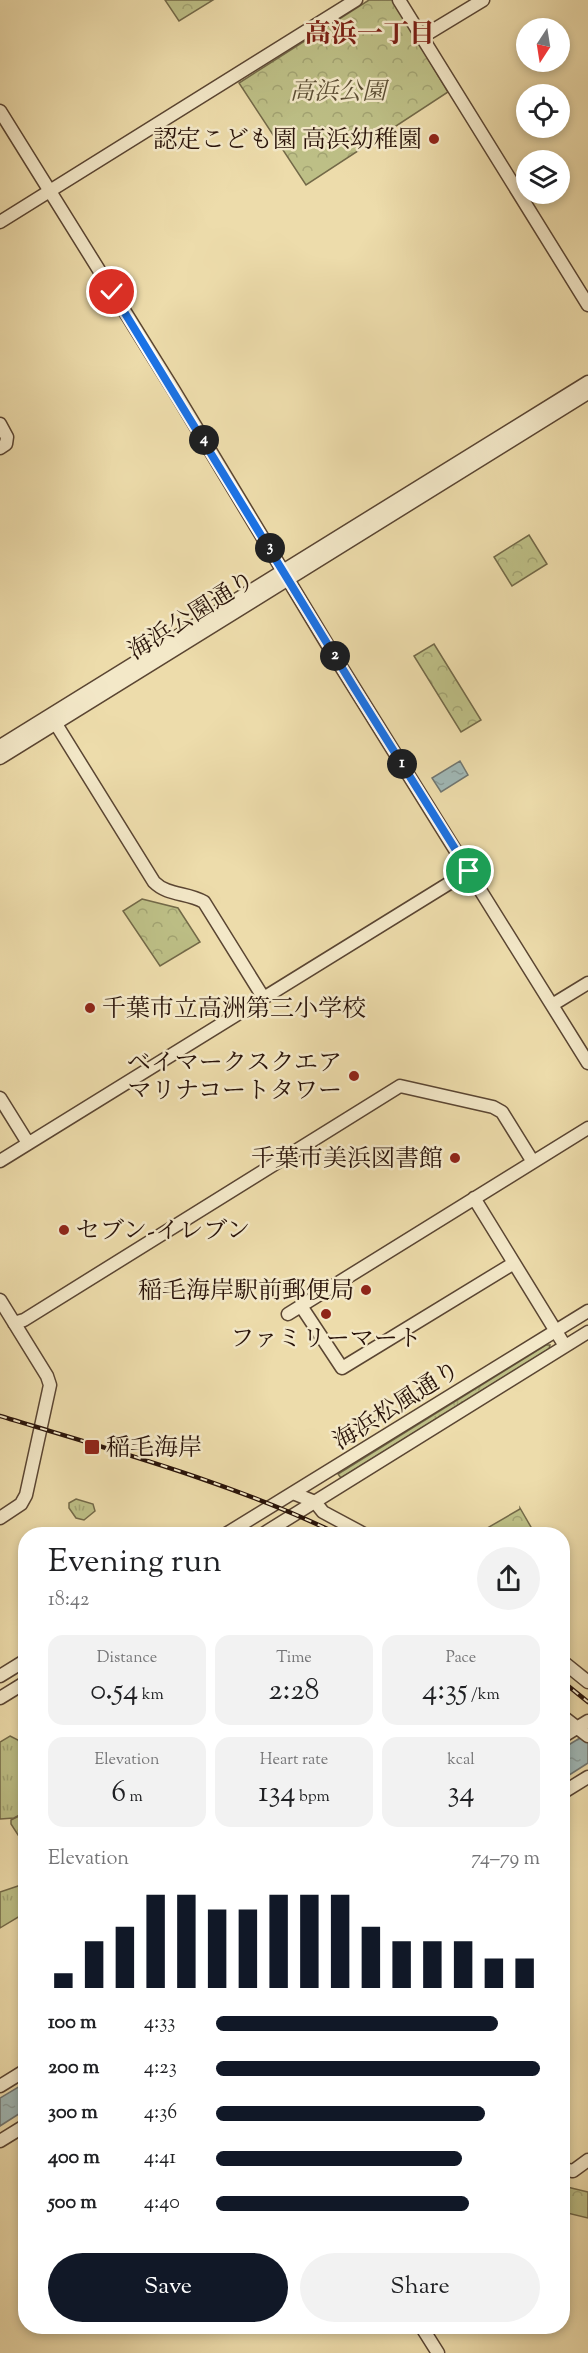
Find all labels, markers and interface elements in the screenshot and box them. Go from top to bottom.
district label: 高浜一丁目 [305,17,435,54]
north arrow [516,18,570,72]
map controls [516,18,570,204]
park label: 高浜公園 [290,76,390,110]
button: locate [516,84,570,138]
place label: 認定こども園 高浜幼稚園 [153,124,422,158]
marker: 認定こども園 高浜幼稚園 [427,132,441,146]
button: layers [516,150,570,204]
pin [86,266,137,317]
icon: check [95,275,128,308]
pin: 4 [189,425,219,455]
text: 4 [200,428,208,451]
pin: 3 [255,533,285,563]
text: 3 [267,536,273,559]
street label: 海浜公園通り [122,564,262,669]
pin: 2 [320,641,350,671]
text: 2 [331,644,339,667]
pin: 1 [387,749,417,779]
text: 1 [399,752,405,775]
pin [443,845,494,896]
icon: arrive [452,854,485,887]
place label: 千葉市立高洲第三小学校 [102,993,366,1027]
marker: 千葉市立高洲第三小学校 [83,1001,97,1015]
place label: ベイマークスクエア マリナコートタワー [127,1047,342,1109]
marker: ベイマークスクエア マリナコートタワー [347,1069,361,1083]
place label: 千葉市美浜図書館 [251,1143,443,1177]
marker: 千葉市美浜図書館 [448,1151,462,1165]
place label: セブン-イレブン [76,1215,250,1249]
marker: セブン-イレブン [57,1223,71,1237]
place label: 稲毛海岸駅前郵便局 [138,1275,354,1309]
marker: 稲毛海岸駅前郵便局 [359,1283,373,1297]
marker: ファミリーマート [319,1307,333,1321]
place label: ファミリーマート [230,1323,422,1357]
street label: 海浜松風通り [327,1354,467,1459]
place label: 稲毛海岸 [106,1432,202,1466]
marker: 稲毛海岸 [83,1438,101,1456]
text: Evening run [48,1539,222,1587]
button: share [477,1547,540,1610]
text: 18:42 [48,1586,89,1615]
text: Distance [97,1647,157,1670]
text: Time [276,1647,312,1670]
text: Pace [446,1647,476,1670]
text: 0.54 [90,1670,138,1713]
text: 2:28 [269,1670,319,1713]
text: 4:35 [422,1670,467,1713]
text: km [138,1684,164,1707]
text: /km [467,1684,500,1707]
text: Elevation [95,1749,159,1772]
text: Heart rate [260,1749,328,1772]
text: kcal [447,1749,475,1772]
text: 6 [111,1772,126,1815]
text: 134 [258,1772,296,1815]
text: 34 [447,1772,475,1815]
text: m [126,1786,143,1809]
text: bpm [296,1786,330,1809]
text: Elevation [48,1845,129,1874]
text: 74–79 m [471,1845,540,1874]
text: 100 m [48,2009,97,2038]
text: 4:33 [144,2009,175,2038]
text: 200 m [48,2054,99,2083]
text: 4:23 [144,2054,177,2083]
text: 300 m [48,2099,98,2128]
text: 4:36 [144,2099,177,2128]
text: 400 m [48,2144,100,2173]
text: 4:41 [144,2144,176,2173]
text: 500 m [48,2189,97,2218]
text: 4:40 [144,2189,180,2218]
button: Save [48,2253,288,2322]
button: Share [300,2253,540,2322]

